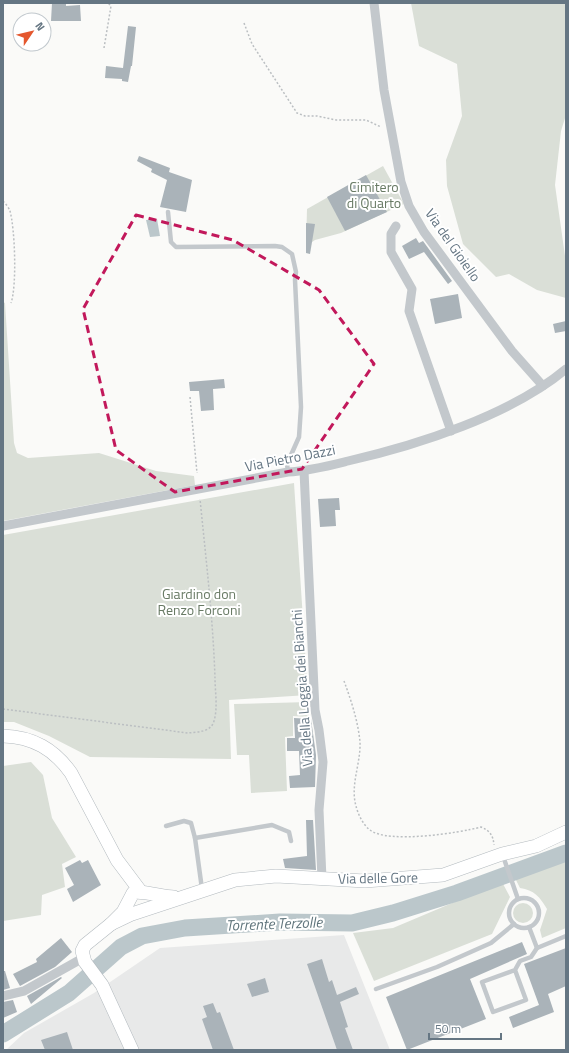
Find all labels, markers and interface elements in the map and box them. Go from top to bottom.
north arrow [12,12,52,52]
text: N [31,19,49,34]
park label: Cimitero di Quarto [347,176,401,213]
street label: Via del Gioiello [420,204,486,286]
street label: Via Pietro Dazzi [243,438,337,477]
park label: Giardino don Renzo Forconi [157,583,241,620]
street label: Via della Loggia dei Bianchi [286,609,317,767]
street label: Via delle Gore [338,866,418,889]
water label: Torrente Terzolle [225,910,324,937]
scale bar [429,1015,501,1041]
text: 50 m [435,1019,461,1038]

